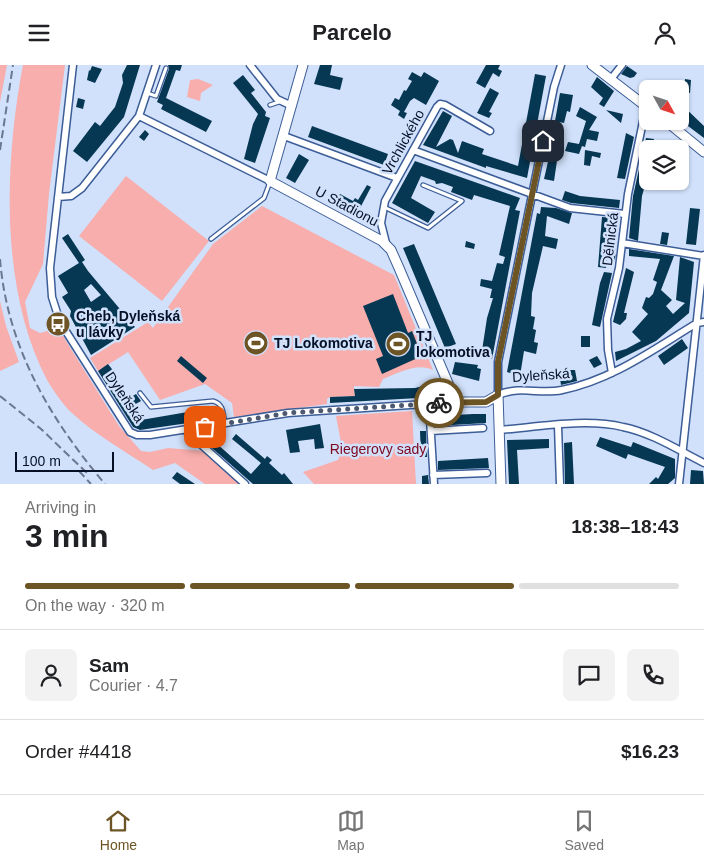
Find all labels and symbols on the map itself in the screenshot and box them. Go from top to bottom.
north arrow [639,80,689,130]
street label: Vrchlického [379,107,428,177]
pin [522,120,564,162]
street label: U Stadionu [313,183,381,229]
street label: Dělnická [599,211,621,267]
place label: Cheb, Dyleňská u lávky [76,308,180,340]
bus stop icon: Cheb, Dyleňská u lávky [45,311,71,337]
place label: TJ lokomotiva [416,328,490,360]
sports icon: TJ Lokomotiva [243,330,269,356]
sports icon: TJ lokomotiva [385,331,411,357]
place label: TJ Lokomotiva [274,335,373,351]
street label: Dyleňská [512,365,570,385]
street label: Dyleňská [102,369,148,426]
courier [414,378,464,428]
pin [184,406,226,448]
park label: Riegerovy sady [330,441,426,457]
scale bar [15,449,114,472]

